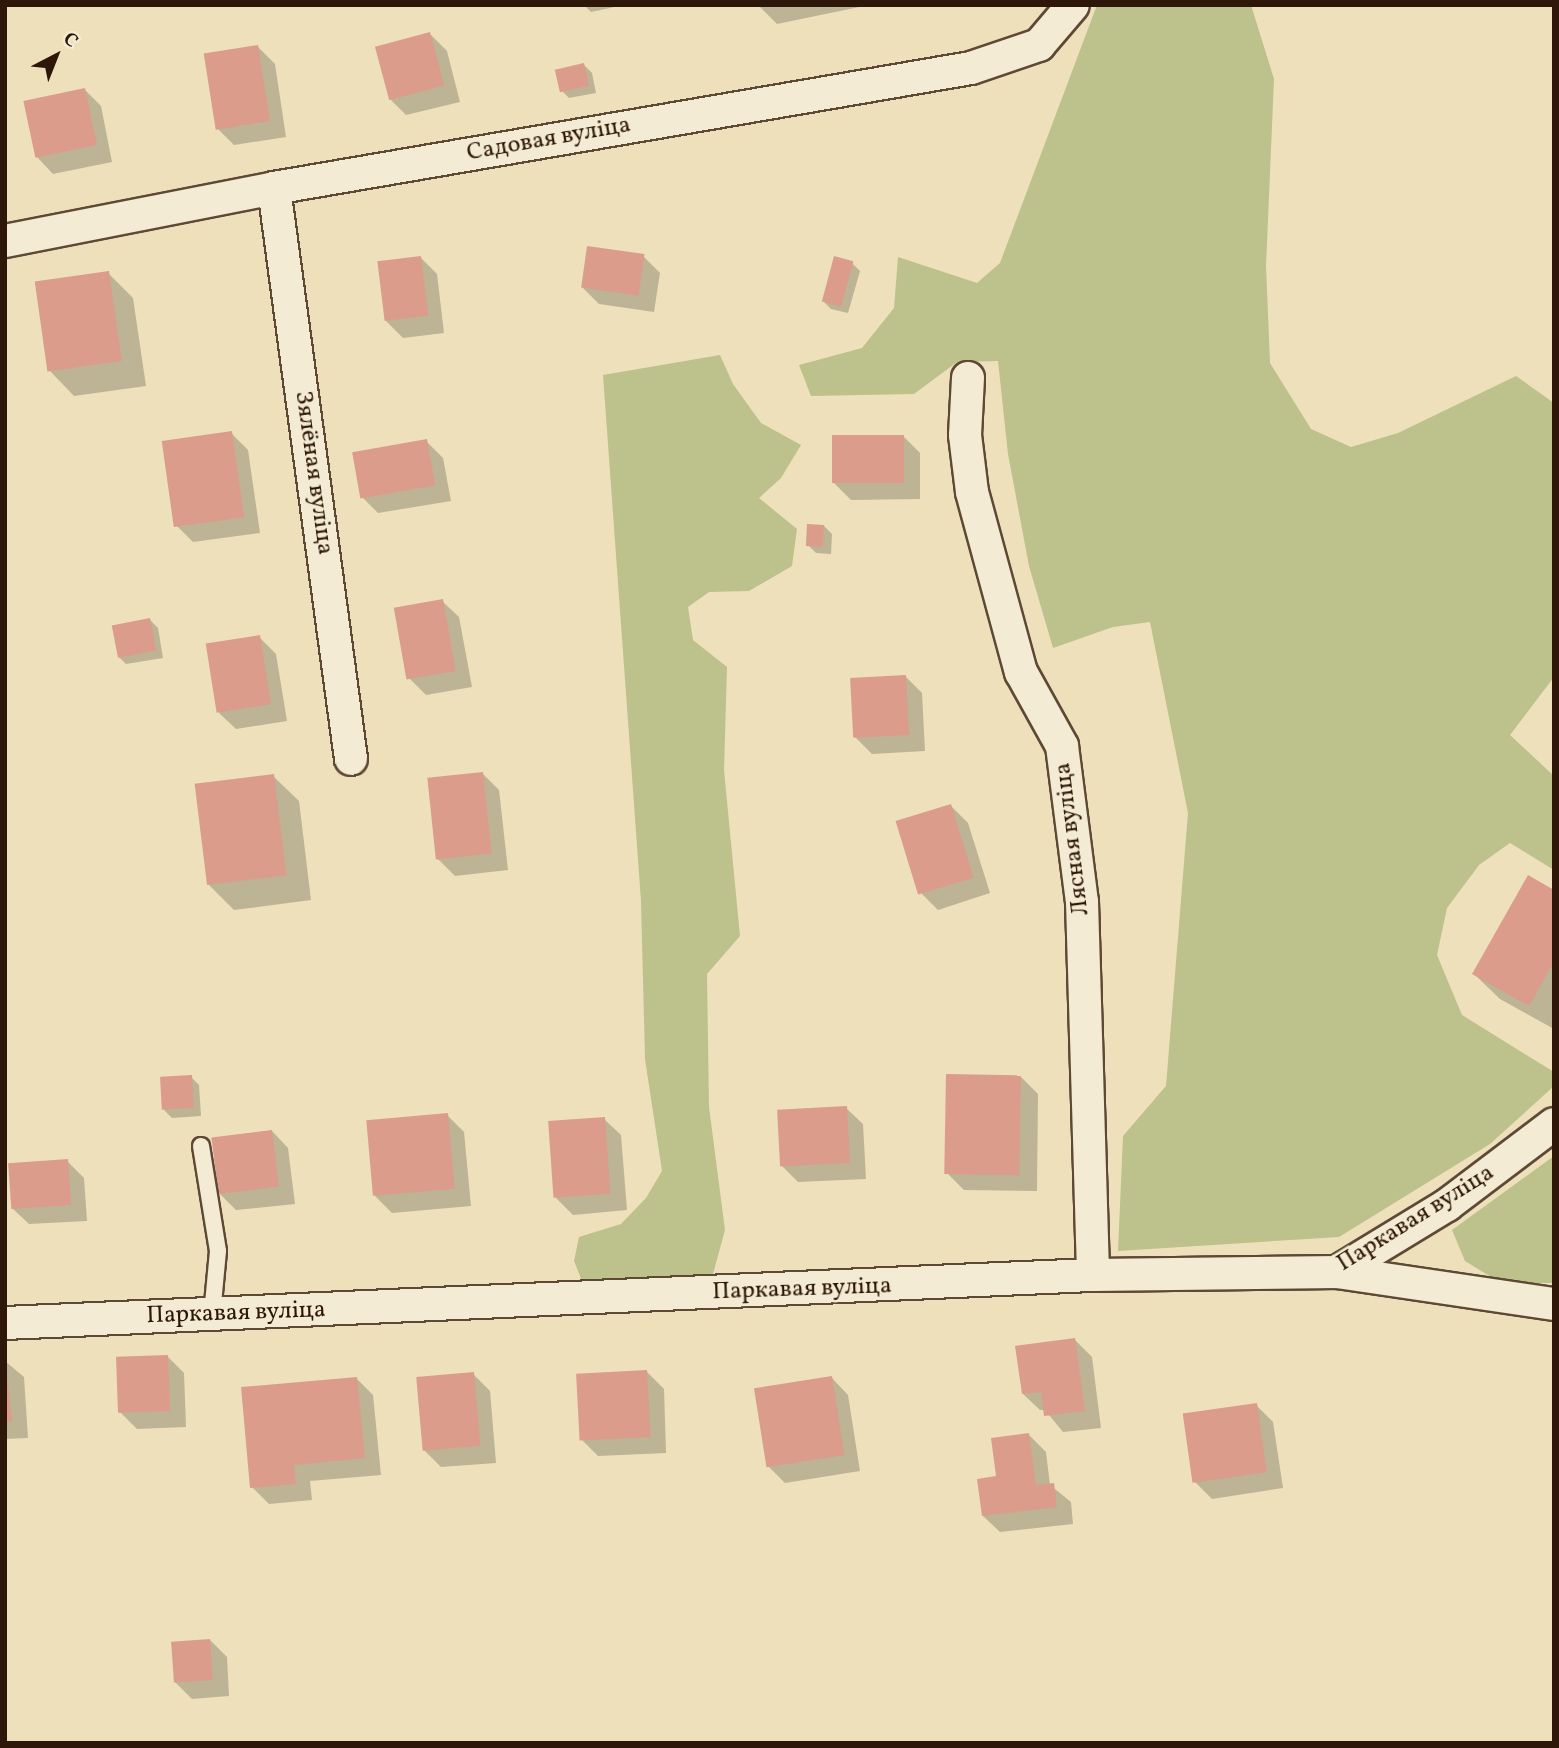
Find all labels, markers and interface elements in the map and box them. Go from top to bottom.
north arrow [21,21,91,91]
text: С [57,27,83,54]
street label: Садовая вуліца [465,111,633,169]
street label: Зялёная вуліца [287,389,339,557]
street label: Лясная вуліца [1049,761,1097,917]
street label: Паркавая вуліца [1332,1159,1500,1279]
street label: Паркавая вуліца [712,1272,892,1308]
street label: Паркавая вуліца [146,1296,326,1332]

